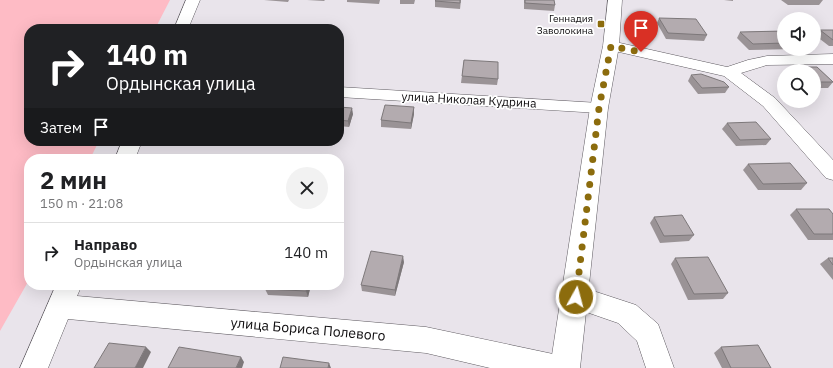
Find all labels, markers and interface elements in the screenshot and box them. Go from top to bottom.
pin [624,11,658,52]
place label: Геннадия Заволокина [537,12,594,37]
map controls [777,12,821,108]
button: sound [777,12,821,56]
icon: arrive [630,17,652,39]
marker: Геннадия Заволокина [596,19,606,29]
text: 140 m [106,36,188,73]
icon: right [40,40,92,92]
button: search [777,64,821,108]
text: Ордынская улица [106,72,256,95]
street label: улица Николая Кудрина [401,88,538,111]
icon: arrive [90,116,112,138]
text: Затем [40,118,82,137]
text: 2 мин [40,164,107,196]
button: close [286,167,328,209]
text: 150 m · 21:08 [40,195,123,212]
text: Направо [74,235,137,254]
icon: right [40,242,62,264]
text: 140 m [284,243,328,262]
text: Ордынская улица [74,254,182,271]
position arrow [555,276,597,318]
street label: улица Бориса Полевого [230,313,386,345]

